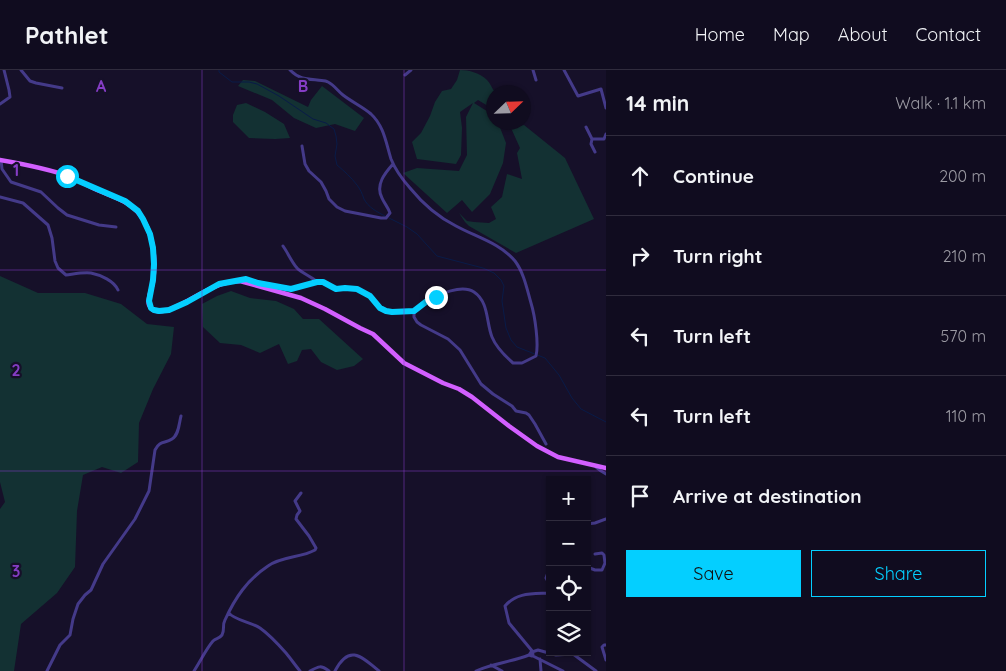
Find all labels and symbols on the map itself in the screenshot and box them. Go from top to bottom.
text: A [96,76,107,96]
text: B [298,76,308,96]
north arrow [486,85,531,130]
text: 1 [13,160,19,180]
route start [56,165,79,188]
route end [425,286,448,309]
text: 2 [11,360,21,380]
text: 3 [12,561,20,581]

